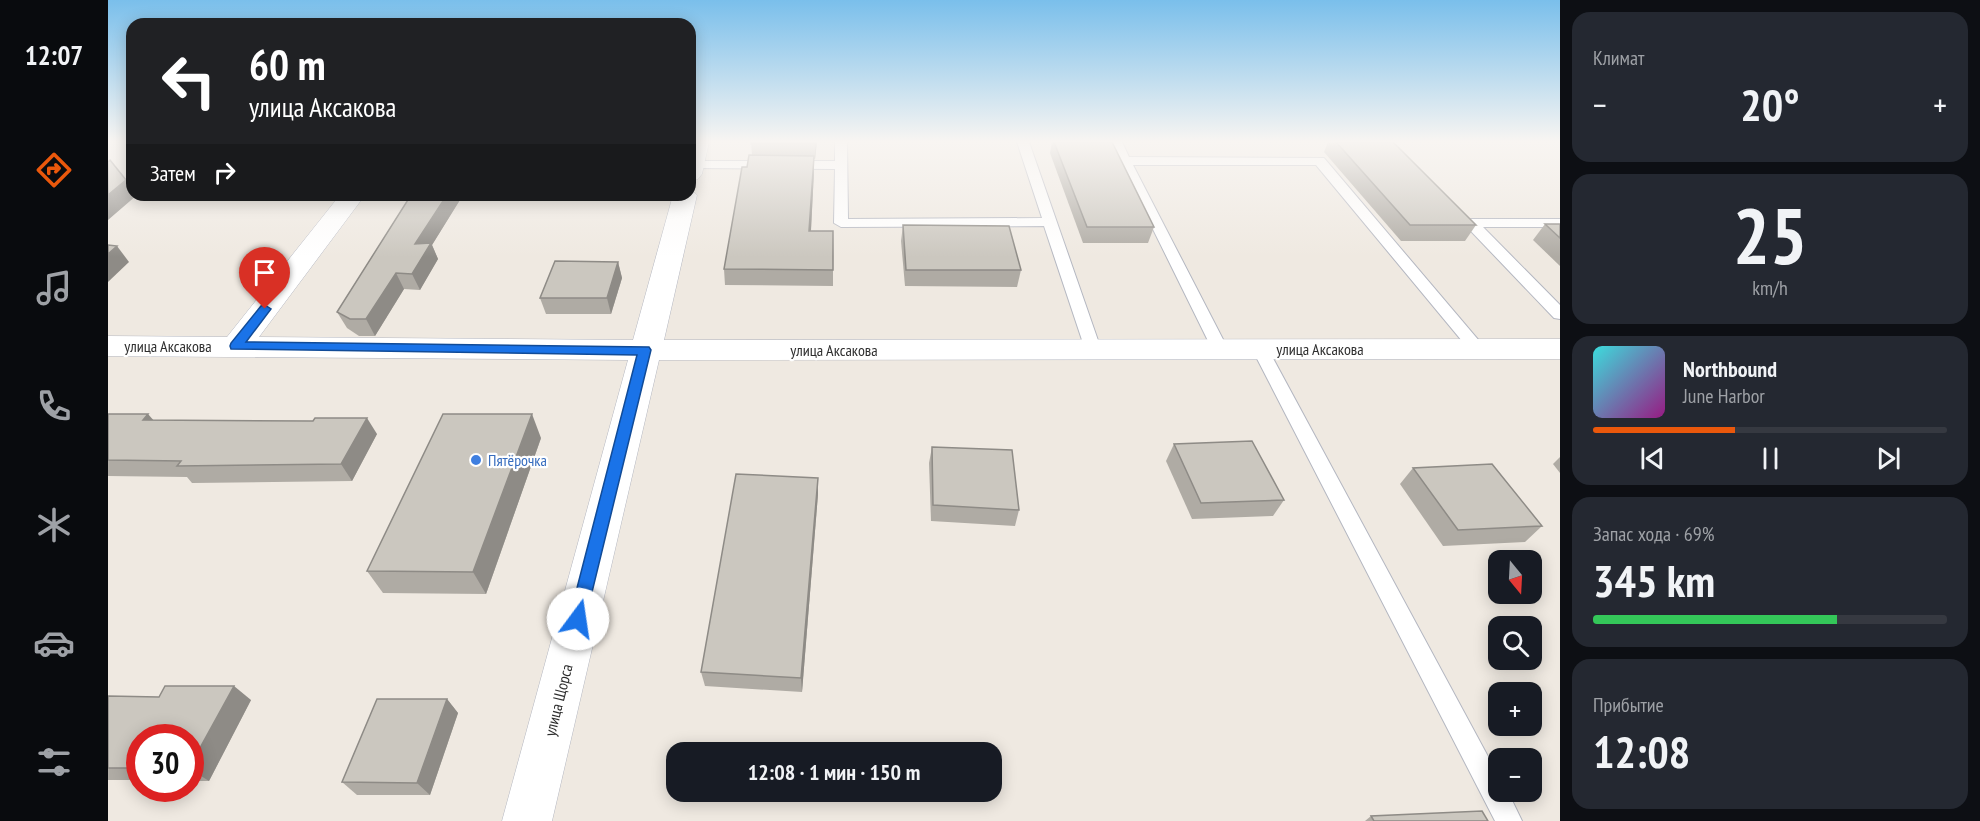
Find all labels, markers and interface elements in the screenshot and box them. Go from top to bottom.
text: 60 m [249,37,326,92]
text: 12:07 [25,38,83,72]
icon: left [150,42,228,120]
text: Климат [1593,45,1644,71]
text: 20° [1740,75,1800,133]
text: − [1593,83,1607,126]
text: + [1933,83,1947,126]
text: улица Аксакова [249,90,396,124]
icon: directions [33,149,75,191]
icon: right [208,156,241,189]
text: Затем [150,159,196,187]
text: 25 [1733,185,1807,286]
pin [239,247,290,309]
icon: arrive [248,256,281,289]
icon: music [33,267,75,309]
text: km/h [1752,275,1788,301]
street label: улица Аксакова [124,336,212,356]
street label: улица Аксакова [1276,339,1364,359]
street label: улица Аксакова [790,340,878,360]
text: Northbound [1683,355,1777,383]
text: June Harbor [1683,383,1765,409]
icon: phone [33,385,75,427]
icon: previous [1636,442,1669,475]
icon: pause [1754,442,1787,475]
icon: next [1872,442,1905,475]
place label: Пятёрочка [488,450,547,470]
marker: Пятёрочка [469,453,483,467]
icon: climate [33,504,75,546]
text: Запас хода · 69% [1593,521,1714,547]
north arrow [1488,550,1542,604]
map controls [1488,550,1542,802]
text: 345 km [1593,551,1715,609]
position arrow [546,587,610,651]
button: search [1488,616,1542,670]
icon: car [33,622,75,664]
street label: улица Щорса [539,662,577,738]
button: + [1488,682,1542,736]
text: Прибытие [1593,692,1664,718]
text: 12:08 [1593,722,1690,780]
speed limit sign: 30 [126,724,204,802]
icon: filters [33,741,75,783]
button: − [1488,748,1542,802]
text: 12:08 · 1 мин · 150 m [748,758,920,786]

